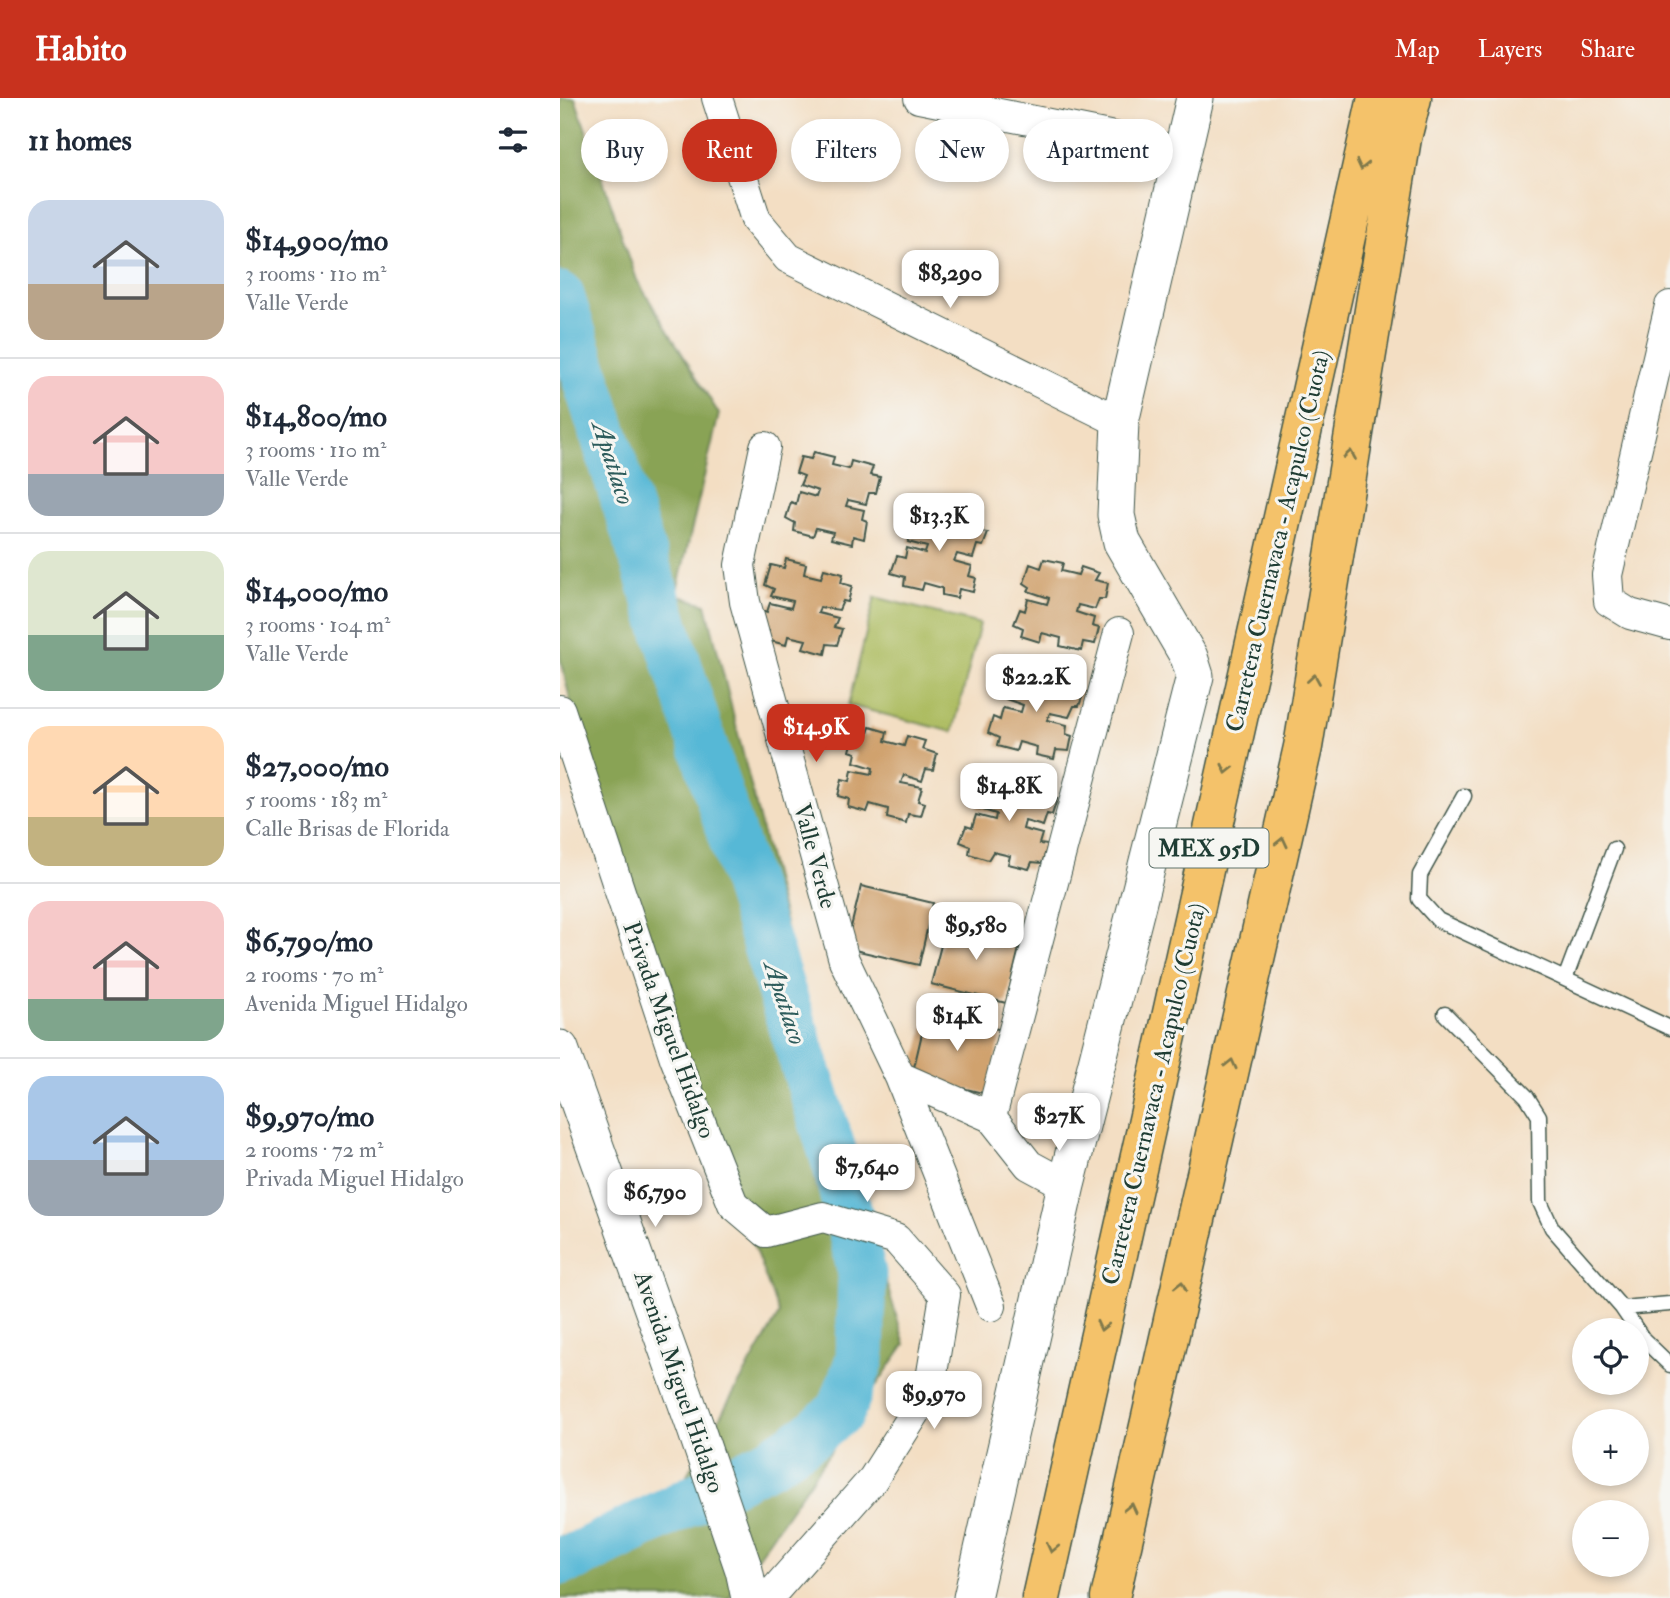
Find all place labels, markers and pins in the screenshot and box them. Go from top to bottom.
pin: $8,290 [893,250,1007,310]
pin: $13.3K [882,494,996,553]
pin: $22.2K [979,654,1093,714]
pin: $14.9K [759,704,873,764]
pin: $14.8K [952,764,1066,823]
pin: $9,580 [919,902,1033,962]
pin: $14K [916,993,998,1053]
pin: $27K [1018,1094,1100,1153]
pin: $7,640 [810,1144,924,1204]
pin: $6,790 [598,1170,712,1229]
pin: $9,970 [877,1372,991,1431]

